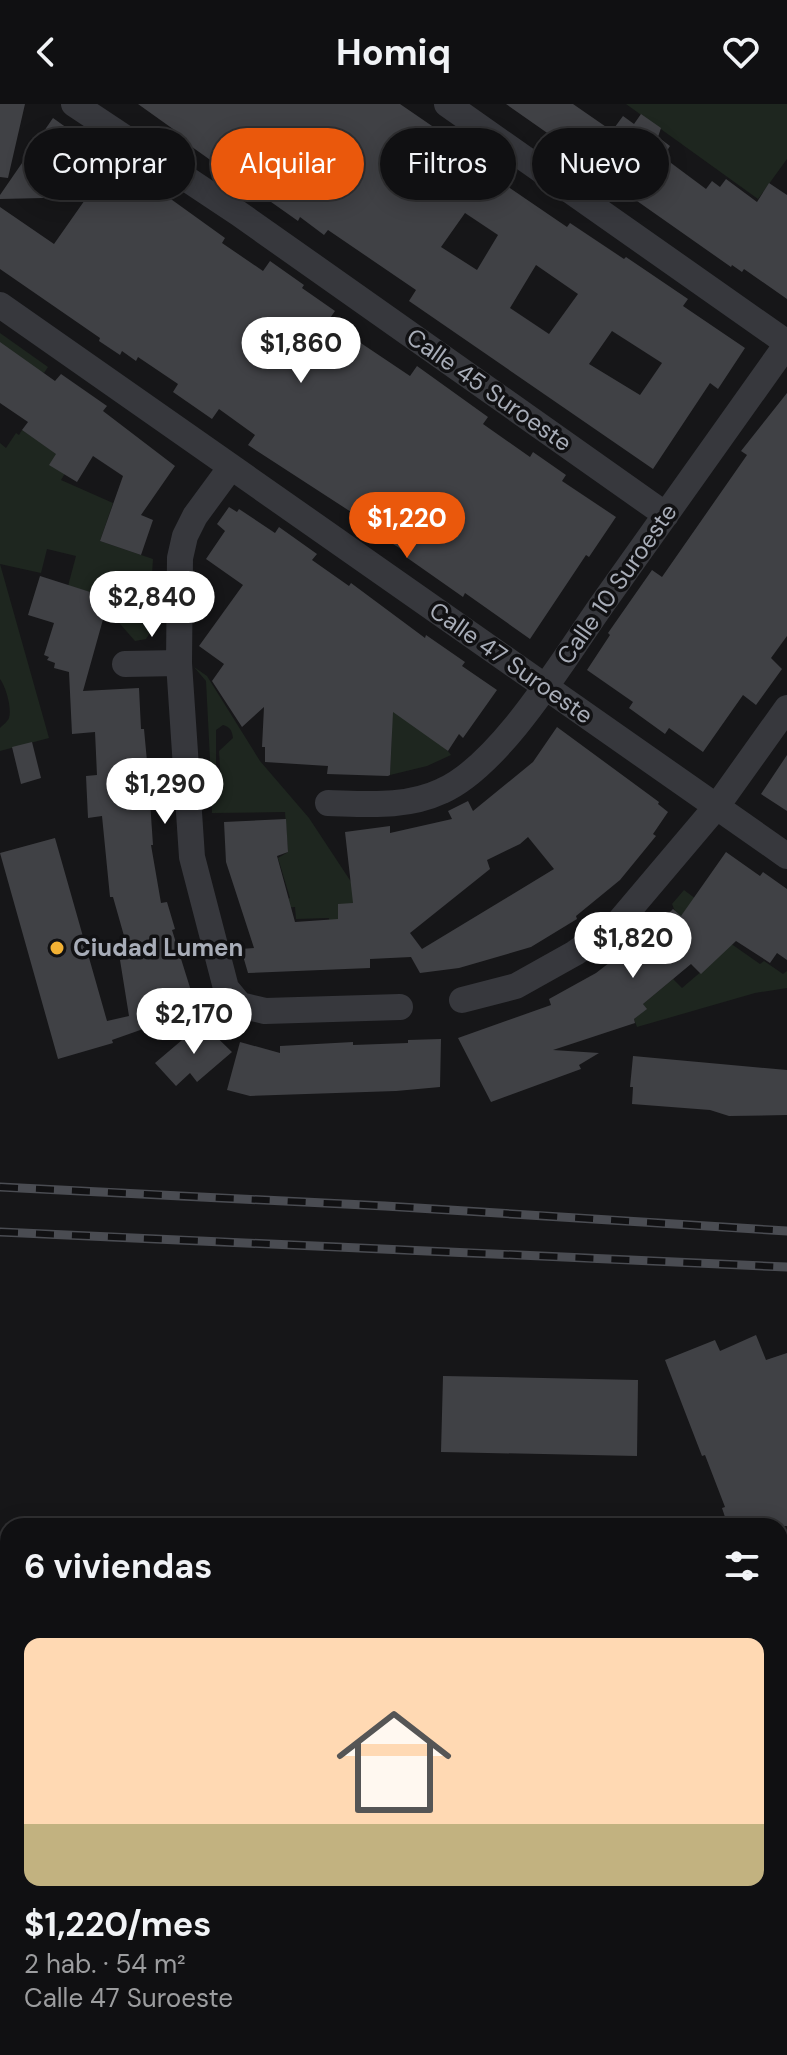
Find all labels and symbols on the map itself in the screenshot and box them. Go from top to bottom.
pin: $1,860 [236,317,366,385]
street label: Calle 45 Suroeste [401,321,578,458]
pin: $1,220 [342,492,472,560]
street label: Calle 10 Suroeste [550,497,684,670]
pin: $2,840 [87,571,217,639]
street label: Calle 47 Suroeste [423,595,599,731]
pin: $1,290 [100,758,230,826]
pin: $1,820 [568,912,698,980]
place label: Ciudad Lumen [73,932,243,963]
marker: Ciudad Lumen [48,939,66,957]
pin: $2,170 [129,988,259,1056]

